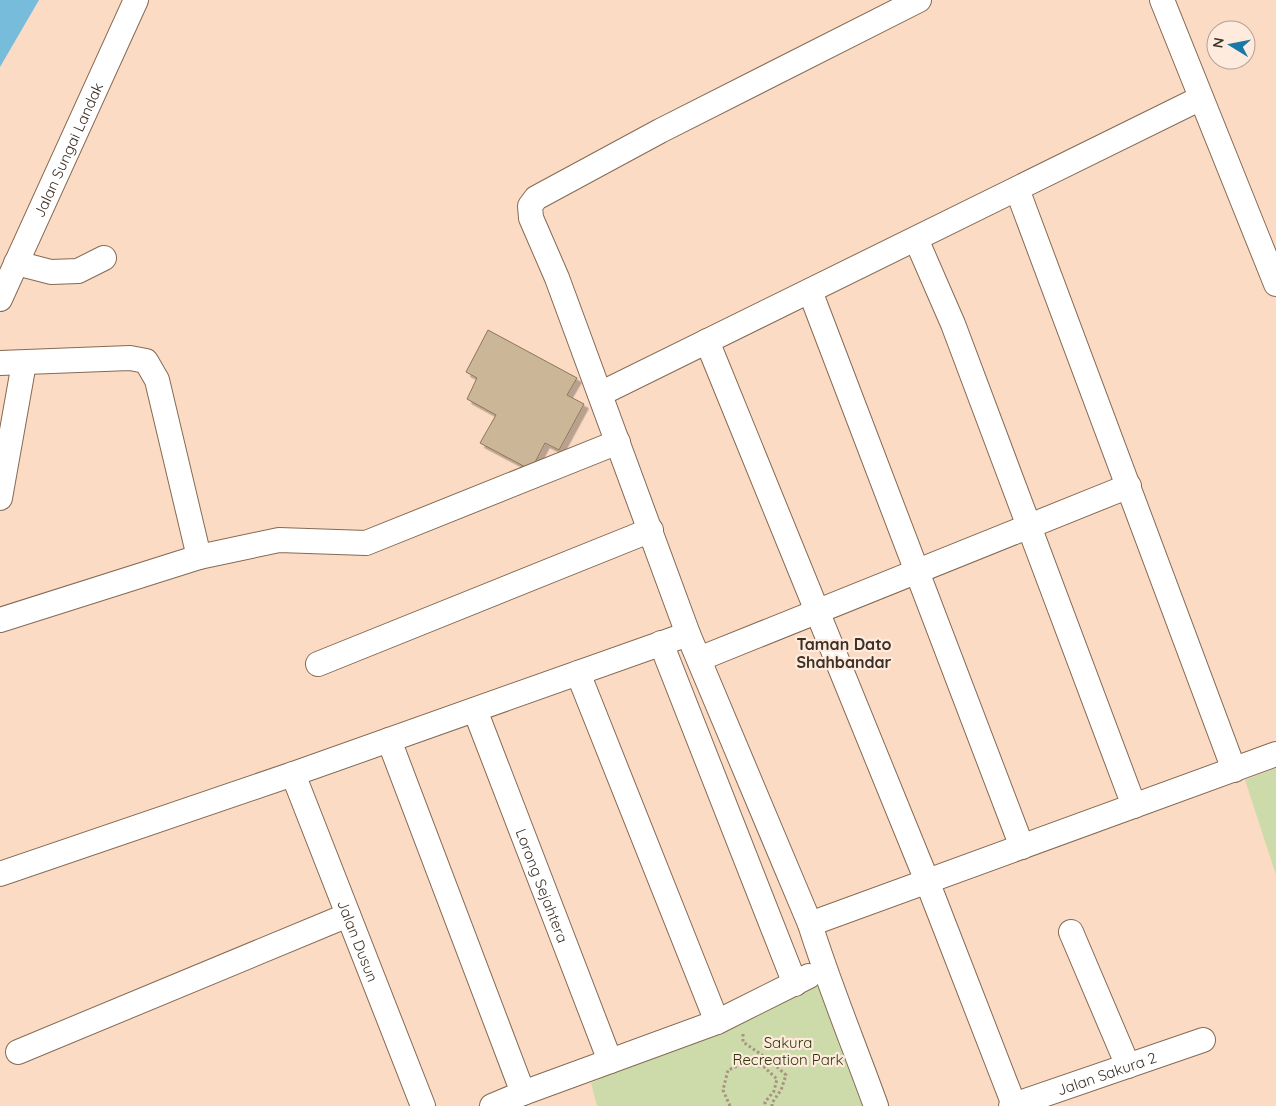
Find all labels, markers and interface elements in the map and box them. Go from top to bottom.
north arrow [1206,20,1256,70]
text: N [1208,36,1228,49]
street label: Jalan Sungai Landak [29,79,107,220]
district label: Taman Dato Shahbandar [796,634,892,672]
street label: Lorong Sejahtera [512,826,573,945]
street label: Jalan Dusun [334,897,383,984]
park label: Sakura Recreation Park [732,1033,844,1069]
street label: Jalan Sakura 2 [1054,1047,1159,1099]

